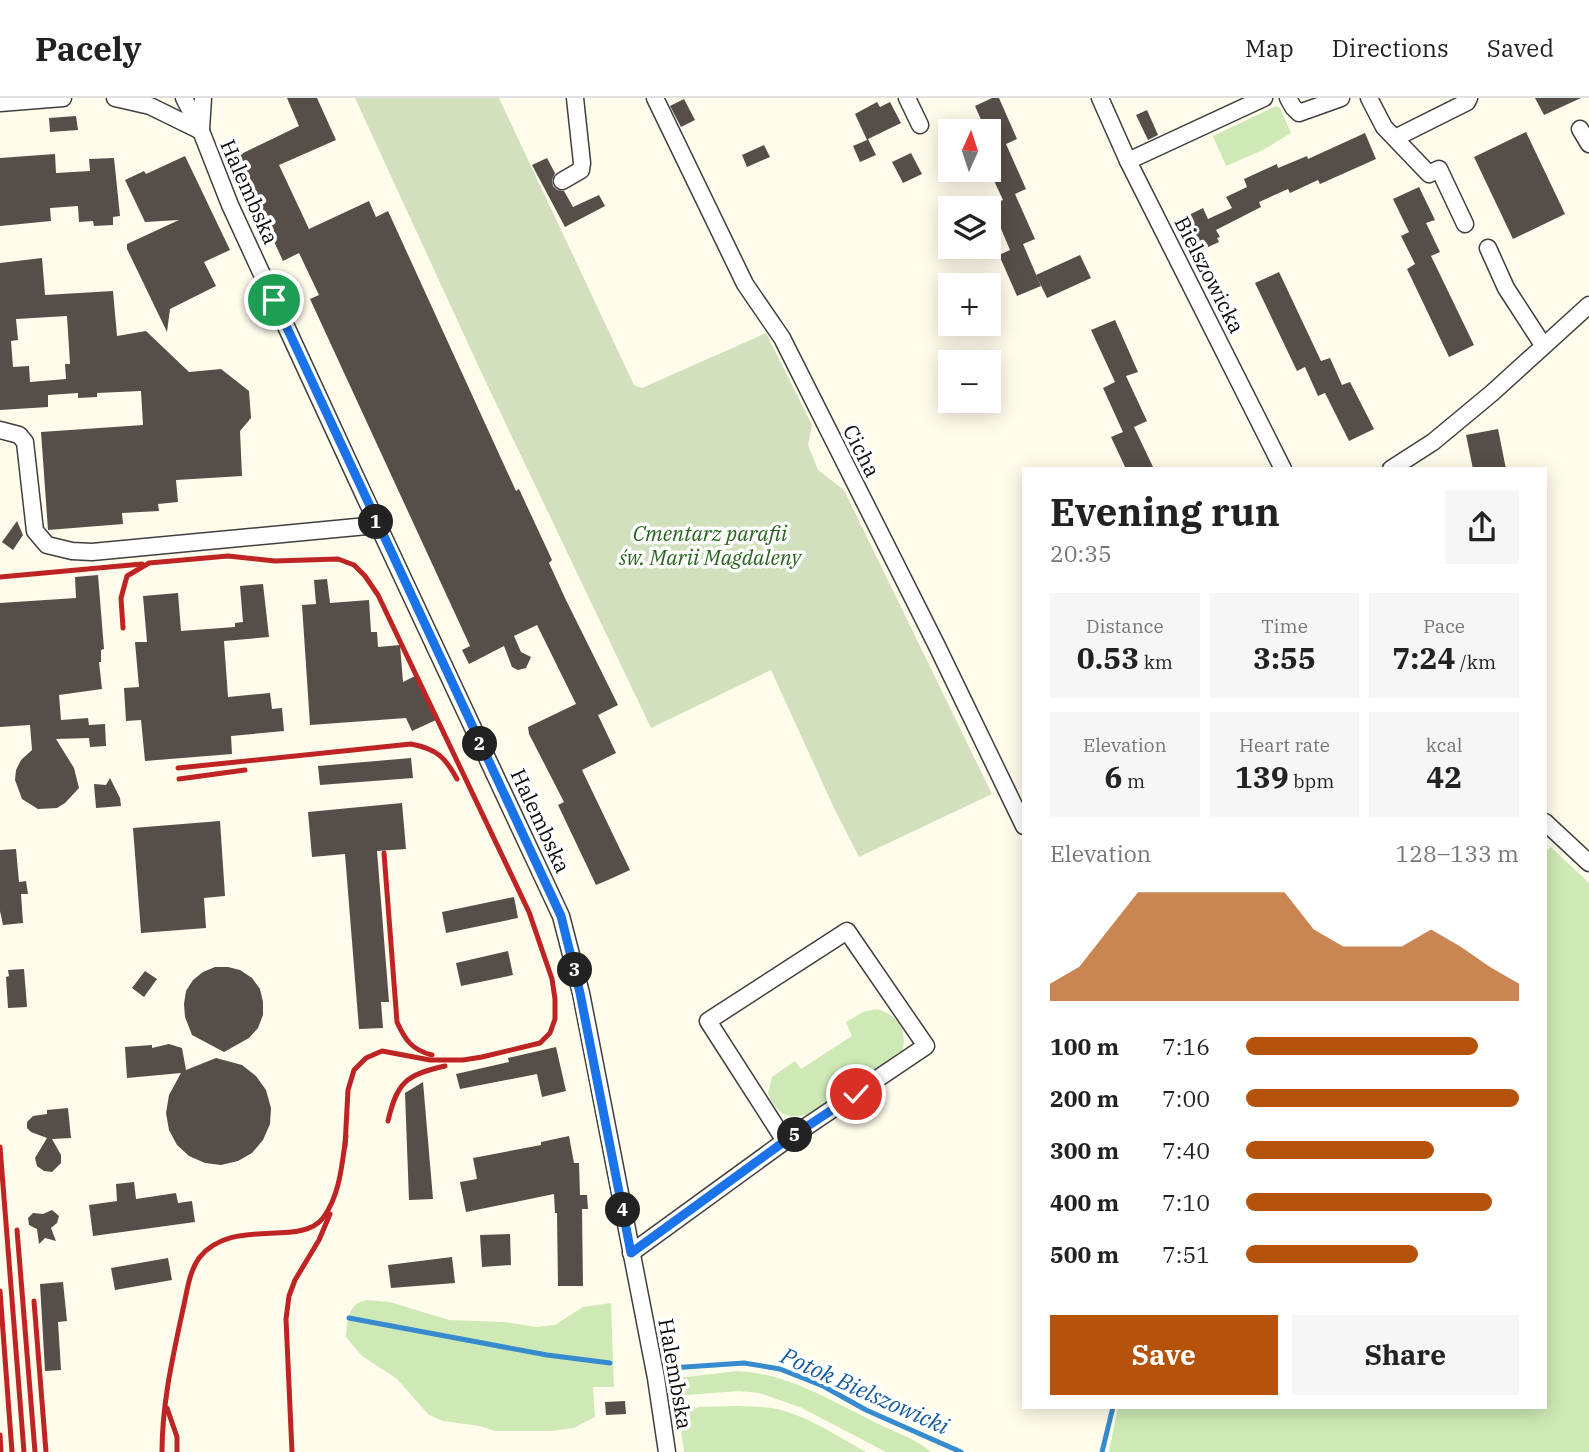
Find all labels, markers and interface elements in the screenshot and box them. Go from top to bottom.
text: Pacely [35,27,142,70]
text: Map [1245,32,1294,64]
text: Directions [1332,32,1449,64]
text: Saved [1487,32,1554,64]
north arrow [938,119,1001,182]
map controls [938,119,1001,413]
street label: Halembska [214,135,286,248]
button: layers [938,196,1001,259]
street label: Bielszowicka [1168,211,1251,338]
pin [244,270,304,330]
button: + [938,273,1001,336]
icon: arrive [255,281,293,319]
button: − [938,350,1001,413]
street label: Cicha [837,419,887,482]
text: Evening run [1050,487,1280,536]
button: share [1445,490,1519,564]
pin: 1 [358,504,394,540]
text: 1 [370,509,381,533]
park label: Cmentarz parafii św. Marii Magdaleny [619,519,803,571]
text: 20:35 [1050,538,1112,568]
text: Distance [1086,614,1164,638]
text: Time [1261,614,1308,638]
text: Pace [1423,614,1465,638]
text: 0.53 [1077,638,1139,677]
text: 3:55 [1253,638,1316,677]
text: 7:24 [1392,638,1455,677]
text: km [1139,650,1173,674]
text: /km [1455,650,1496,674]
pin: 2 [462,726,498,762]
text: 2 [474,731,485,755]
text: Elevation [1083,733,1167,757]
text: Heart rate [1239,733,1330,757]
text: kcal [1426,733,1462,757]
text: 6 [1105,757,1123,796]
text: 139 [1235,757,1289,796]
text: 42 [1426,757,1462,796]
street label: Halembska [505,764,577,877]
text: m [1123,769,1145,793]
text: bpm [1289,769,1334,793]
text: Elevation [1050,838,1151,868]
text: 128–133 m [1395,838,1519,868]
pin: 3 [558,952,592,988]
text: 3 [569,957,580,981]
text: 100 m [1050,1031,1119,1061]
text: 7:16 [1162,1031,1210,1061]
pin [826,1064,886,1124]
icon: check [837,1075,875,1113]
text: 200 m [1050,1083,1119,1113]
text: 7:00 [1162,1083,1210,1113]
pin: 5 [778,1118,812,1152]
text: 5 [789,1122,800,1146]
text: 300 m [1050,1135,1119,1165]
text: 7:40 [1162,1135,1210,1165]
text: 400 m [1050,1187,1119,1217]
text: 7:10 [1162,1187,1210,1217]
pin: 4 [606,1192,640,1228]
text: 4 [617,1197,628,1221]
text: 500 m [1050,1239,1119,1269]
text: 7:51 [1162,1239,1210,1269]
button: Save [1050,1315,1278,1395]
button: Share [1292,1315,1519,1395]
street label: Halembska [652,1316,700,1431]
water label: Potok Bielszowicki [776,1339,954,1441]

